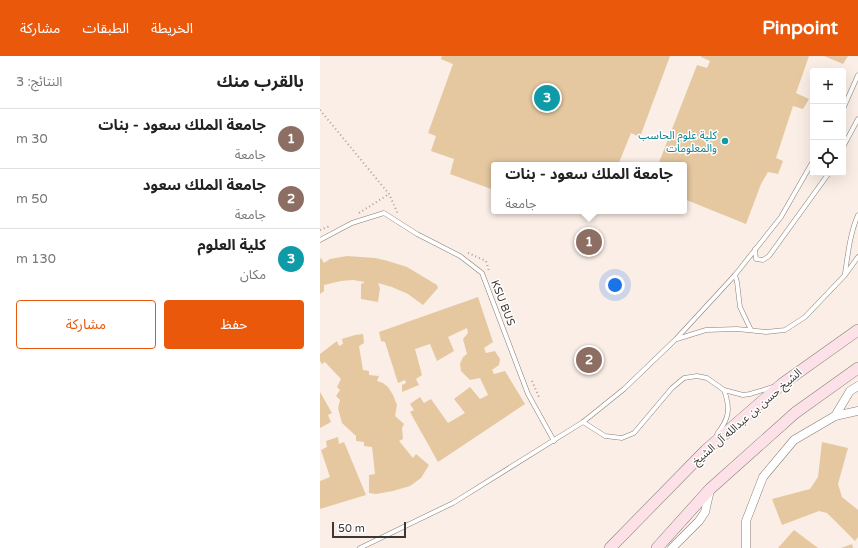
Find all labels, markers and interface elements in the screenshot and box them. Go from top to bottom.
text: Pinpoint [762,17,838,39]
text: مشاركة [20,20,60,37]
text: الطبقات [82,20,129,37]
text: الخريطة [151,20,193,37]
map controls [810,68,846,176]
button: + [810,68,846,104]
text: بالقرب منك [217,71,304,92]
text: النتائج: 3 [16,74,62,90]
pin: 3 [534,83,560,113]
button: − [810,104,846,140]
text: جامعة الملك سعود - بنات [98,116,266,134]
place label: كلية علوم الحاسب والمعلومات [638,129,717,155]
text: 30 m [16,131,48,147]
text: 1 [287,131,295,147]
marker: كلية علوم الحاسب والمعلومات [720,136,730,146]
button: locate [810,140,846,176]
text: جامعة [235,147,266,163]
popup [491,162,687,214]
text: جامعة الملك سعود - بنات [505,165,673,183]
text: جامعة الملك سعود [143,176,266,194]
text: 50 m [16,191,48,207]
text: 2 [287,191,295,207]
text: جامعة [505,196,536,212]
text: جامعة [235,207,266,223]
pin: 1 [576,227,602,257]
text: كلية العلوم [198,236,266,254]
text: 130 m [16,251,56,267]
text: 3 [287,251,295,267]
text: مكان [240,267,266,283]
your location [605,275,625,295]
street label: KSU BUS [488,278,518,328]
button: مشاركة [16,300,156,349]
button: حفظ [164,300,304,349]
pin: 2 [576,345,602,375]
street label: الشيخ حسن بن عبدالله آل الشيخ [690,366,805,469]
scale bar [332,520,406,539]
text: 50 m [338,522,365,535]

